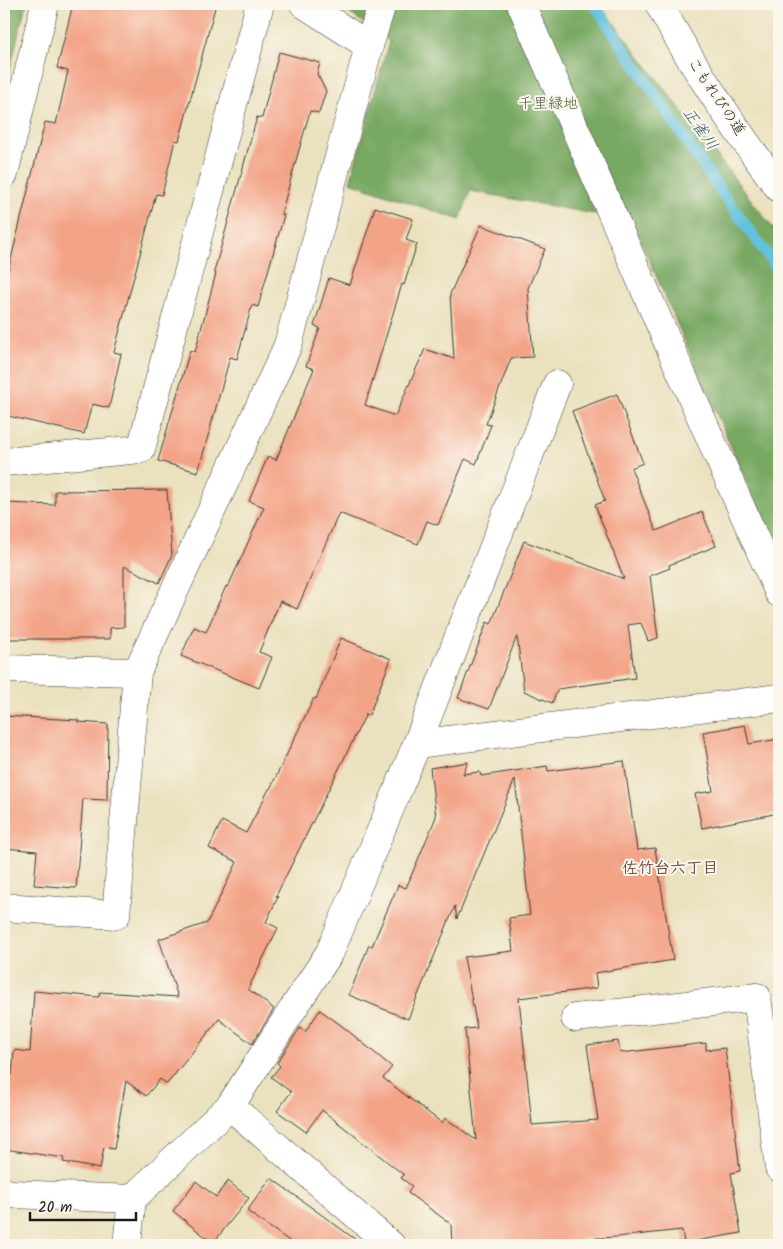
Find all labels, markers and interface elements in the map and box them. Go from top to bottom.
street label: こもれびの道 [681,53,751,141]
park label: 千里緑地 [518,92,578,116]
water label: 正雀川 [676,102,724,156]
district label: 佐竹台六丁目 [622,856,718,881]
scale bar [30,1189,136,1221]
text: 20 m [38,1196,72,1220]

